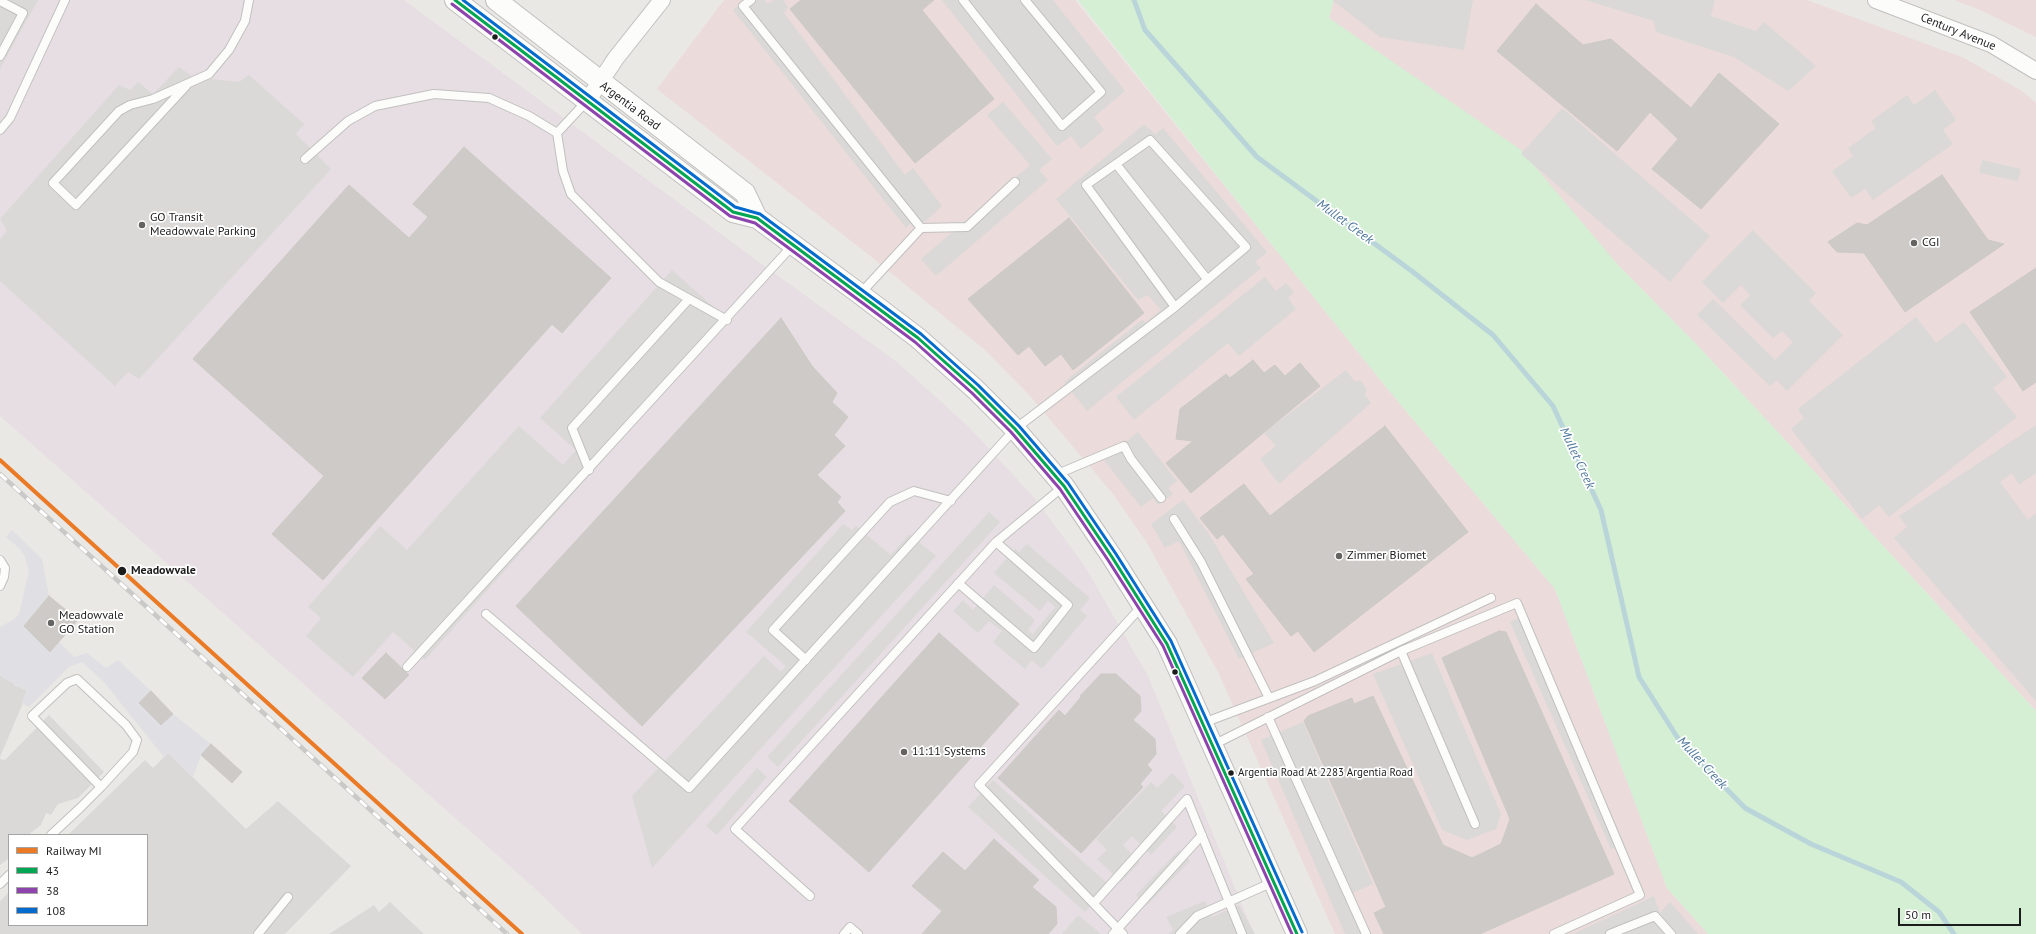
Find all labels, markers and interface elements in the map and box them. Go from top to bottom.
street label: Century Avenue [1918,10,1998,54]
unlabelled marker [490,32,500,42]
street label: Argentia Road [597,79,663,133]
water label: Mullet Creek [1314,196,1376,248]
place label: GO Transit Meadowvale Parking [150,211,256,239]
marker: GO Transit Meadowvale Parking [137,220,147,230]
place label: CGI [1922,236,1939,250]
marker: CGI [1909,238,1919,248]
water label: Mullet Creek [1556,425,1598,491]
place label: Zimmer Biomet [1347,549,1426,563]
marker: Zimmer Biomet [1334,551,1344,561]
place label: Meadowvale [131,564,196,578]
marker: Meadowvale [116,565,128,577]
place label: Meadowvale GO Station [59,609,124,637]
marker: Meadowvale GO Station [46,618,56,628]
unlabelled marker [1170,667,1180,677]
water label: Mullet Creek [1674,734,1730,792]
place label: 11:11 Systems [912,745,986,759]
marker: 11:11 Systems [899,747,909,757]
place label: Argentia Road At 2283 Argentia Road [1238,766,1413,780]
marker: Argentia Road At 2283 Argentia Road [1226,768,1236,778]
legend [8,834,148,926]
text: Railway MI [46,843,102,858]
text: 43 [46,863,59,878]
text: 38 [46,883,59,898]
scale bar [1900,900,2023,926]
text: 108 [46,903,66,918]
text: 50 m [1905,907,1931,922]

